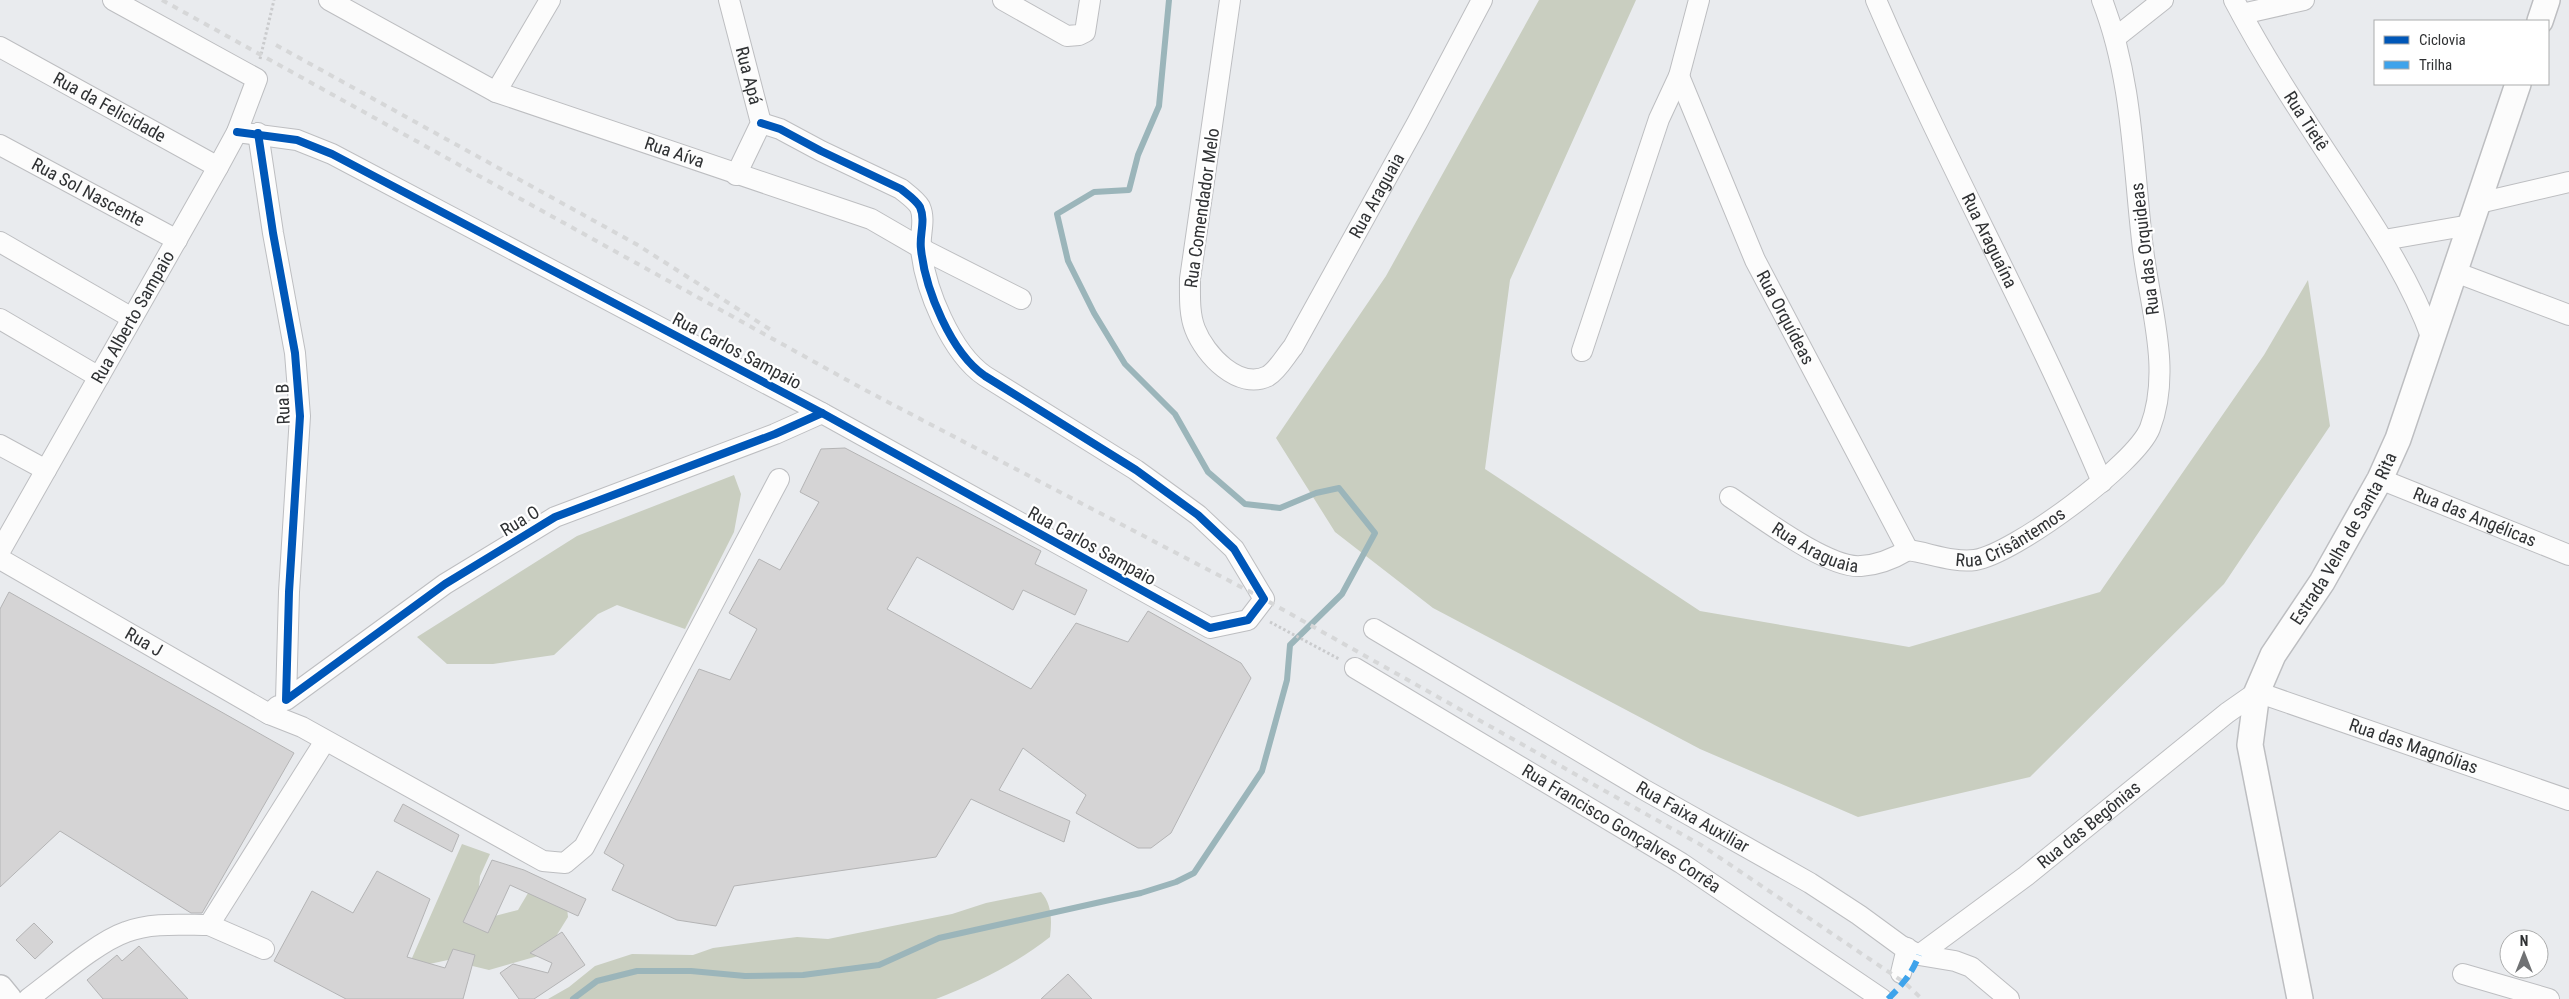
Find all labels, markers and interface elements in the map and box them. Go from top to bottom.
legend [2374,20,2549,85]
text: Ciclovia [2419,31,2466,49]
street label: Rua Apá [732,44,767,107]
text: Trilha [2419,56,2452,74]
street label: Rua da Felicidade [50,67,170,146]
street label: Rua Tietê [2280,87,2333,154]
street label: Rua Comendador Melo [1180,127,1223,289]
street label: Rua Aíva [642,132,707,172]
street label: Rua Araguaia [1344,149,1408,242]
street label: Rua Sol Nascente [28,153,148,231]
street label: Rua das Orquideas [2126,182,2163,316]
street label: Rua Araguaína [1958,190,2022,291]
street label: Rua Alberto Sampaio [86,247,178,387]
street label: Rua Orquídeas [1752,267,1819,368]
street label: Rua Carlos Sampaio [669,308,805,393]
street label: Rua B [271,383,294,425]
street label: Estrada Velha de Santa Rita [2285,449,2401,629]
street label: Rua das Angélicas [2410,482,2539,551]
street label: Rua O [496,501,543,540]
street label: Rua Carlos Sampaio [1025,502,1160,589]
street label: Rua Crisântemos [1955,503,2069,571]
street label: Rua Araguaia [1768,518,1859,576]
street label: Rua J [122,622,167,660]
street label: Rua das Magnólias [2346,714,2481,778]
street label: Rua Francisco Gonçalves Corrêa [1518,759,1725,897]
street label: Rua Faixa Auxiliar [1633,776,1754,857]
street label: Rua das Begônias [2033,776,2144,873]
north arrow [2499,929,2549,979]
text: N [2520,933,2528,949]

